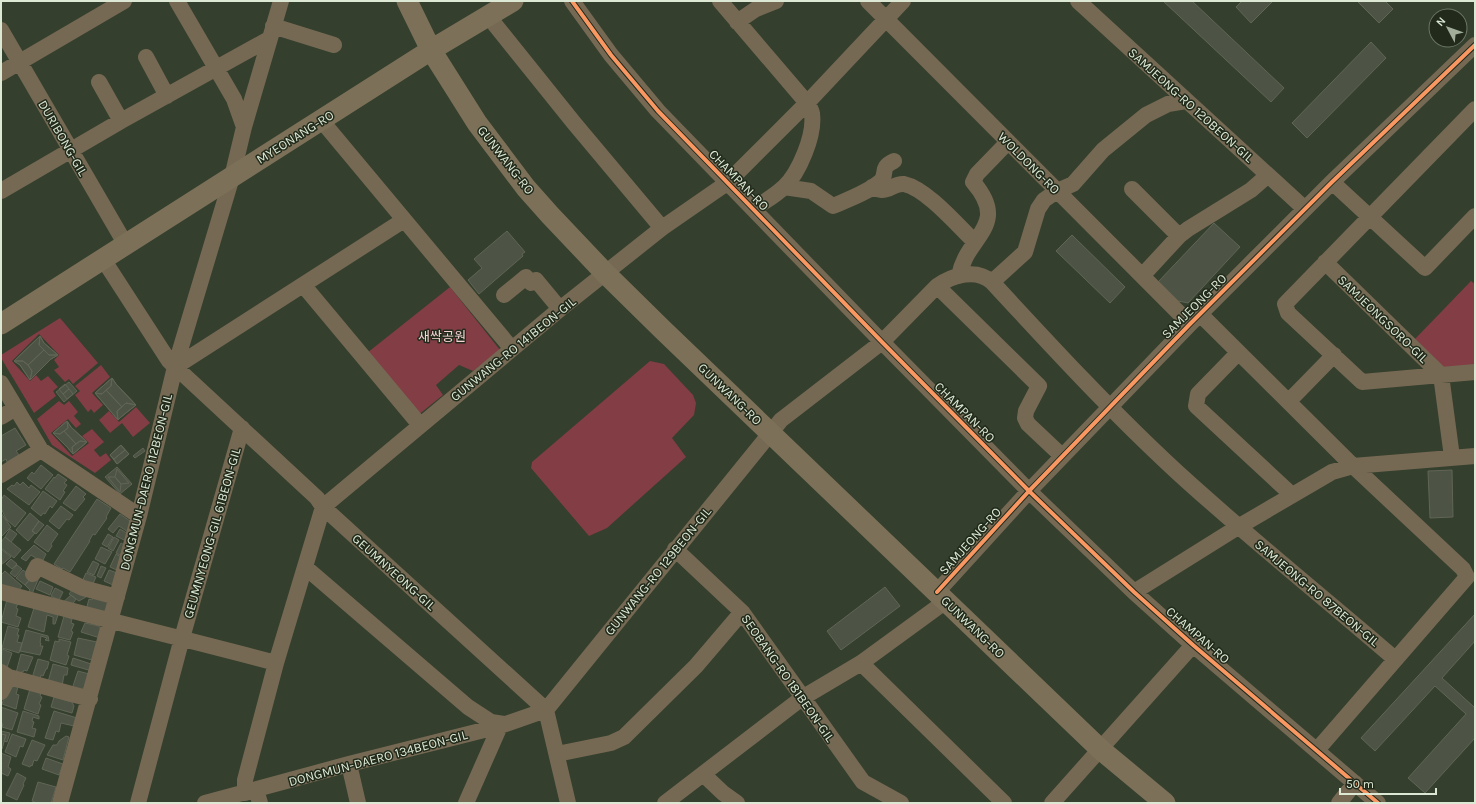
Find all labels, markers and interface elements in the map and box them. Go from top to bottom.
north arrow [1428,8,1468,48]
text: N [1433,15,1448,29]
street label: SAMJEONG-RO 120BEON-GIL [1125,45,1257,165]
street label: DURIBONG-GIL [35,97,91,179]
street label: MYEONANG-RO [254,107,336,167]
street label: GUNWANG-RO [475,123,537,197]
street label: WOLDONG-RO [995,129,1063,197]
street label: CHAMPAN-RO [706,146,772,214]
street label: SAMJEONG-RO [1158,270,1230,342]
street label: SAMJEONGSORO-GIL [1335,272,1431,366]
street label: GUNWANG-RO 141BEON-GIL [447,294,579,404]
park label: 새싹공원 [418,329,466,344]
street label: GUNWANG-RO [695,360,765,428]
street label: CHAMPAN-RO [932,379,998,445]
street label: DONGMUN-DAERO 112BEON-GIL [117,392,175,572]
street label: GEUMNYEONG-GIL 61BEON-GIL [180,446,244,620]
street label: GUNWANG-RO 129BEON-GIL [602,504,714,638]
street label: SAMJEONG-RO [936,504,1004,578]
street label: GEUMNYEONG-GIL [349,531,439,613]
street label: SAMJEONG-RO 87BEON-GIL [1252,537,1382,649]
street label: GUNWANG-RO [938,593,1008,661]
street label: CHAMPAN-RO [1163,603,1233,667]
street label: SEOBANG-RO 181BEON-GIL [738,611,838,745]
street label: DONGMUN-DAERO 134BEON-GIL [287,727,469,789]
scale bar [1340,770,1436,796]
text: 50 m [1346,777,1374,791]

